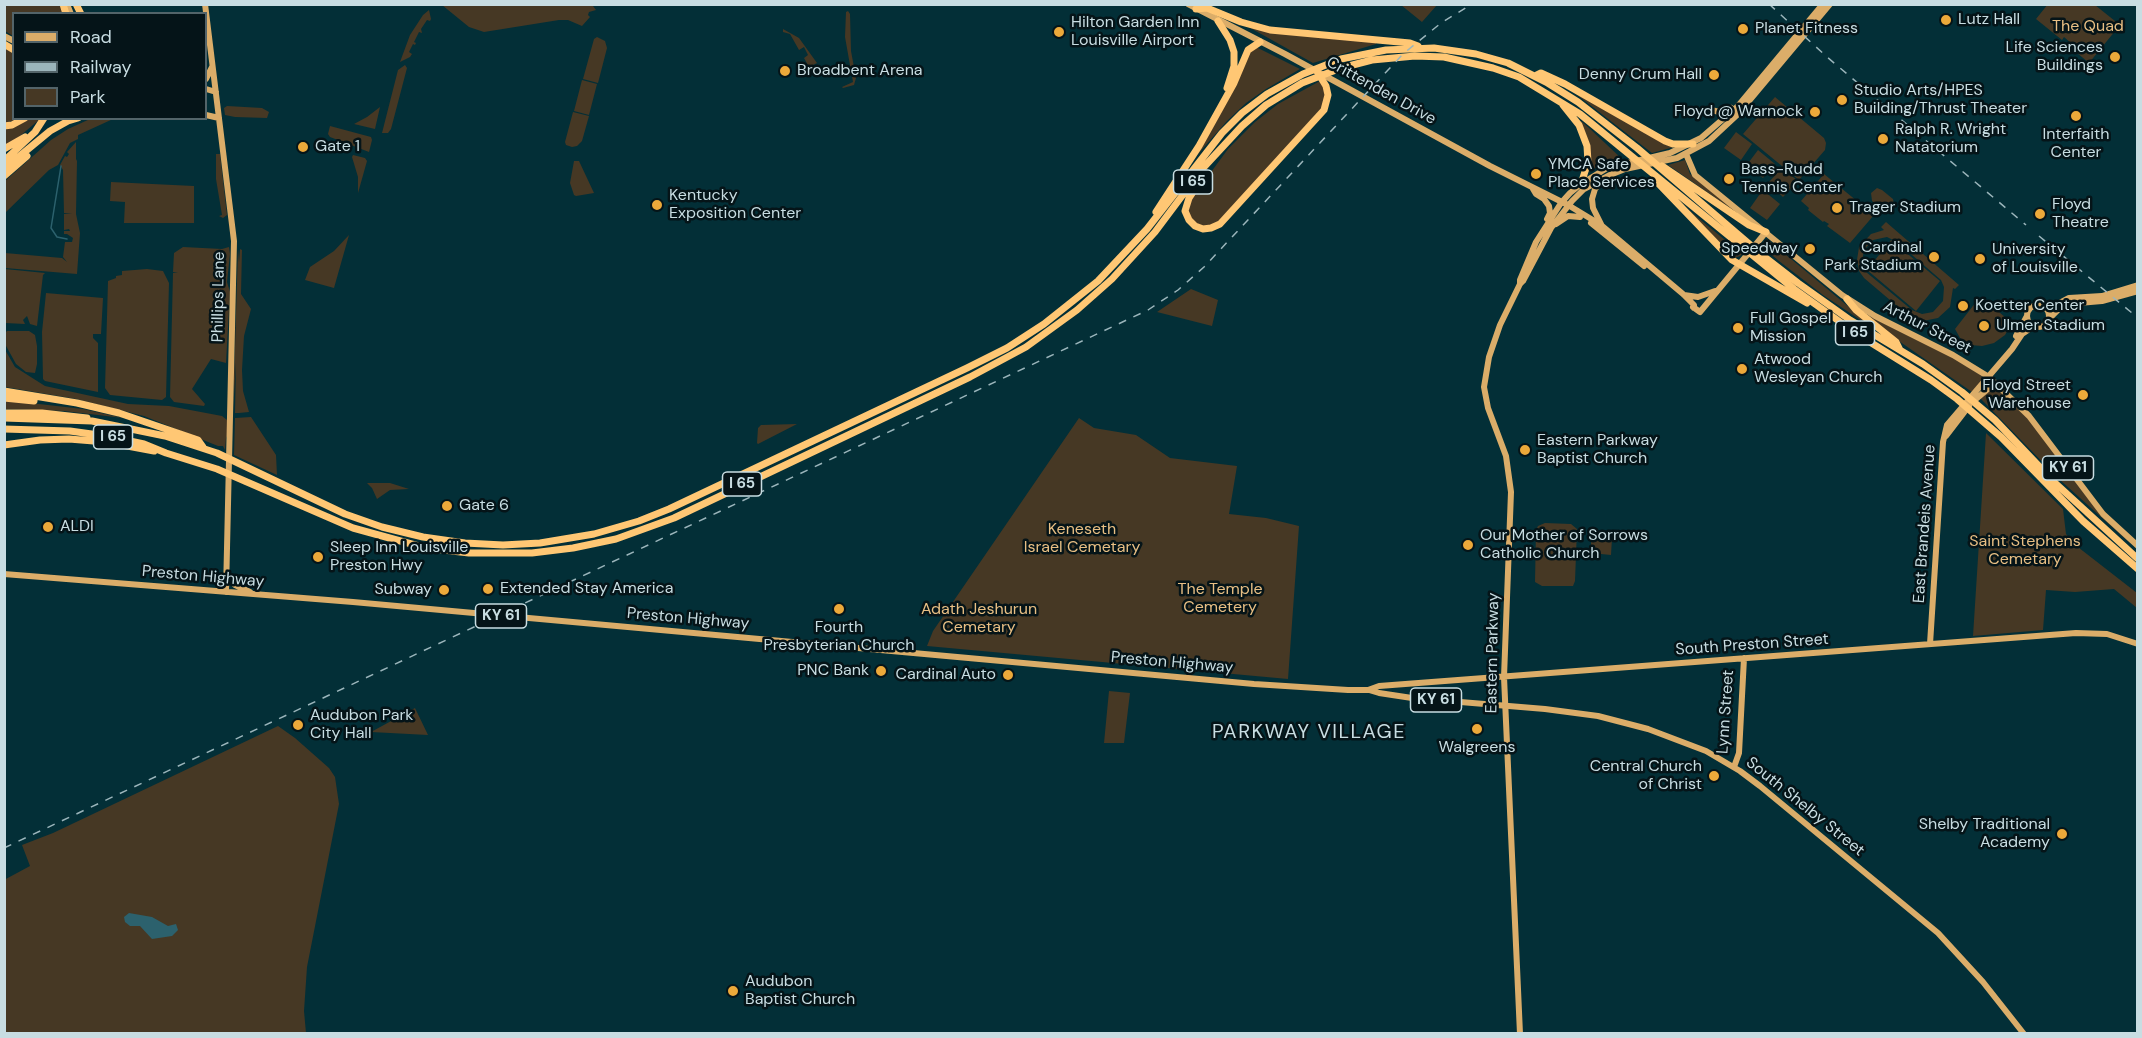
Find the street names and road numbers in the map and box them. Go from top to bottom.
street label: Crittenden Drive [1323,53,1439,129]
road number: I 65 [1174,170,1212,194]
street label: Phillips Lane [209,251,229,343]
street label: Arthur Street [1880,297,1974,359]
road number: I 65 [1836,321,1874,345]
road number: I 65 [94,425,132,449]
street label: East Brandeis Avenue [1910,444,1940,604]
road number: KY 61 [2042,456,2094,480]
road number: I 65 [722,472,762,496]
street label: Preston Highway [141,562,265,592]
street label: Eastern Parkway [1482,592,1504,714]
road number: KY 61 [476,604,526,628]
street label: Preston Highway [626,604,750,634]
street label: South Preston Street [1675,630,1829,660]
street label: Preston Highway [1110,648,1234,678]
street label: Lynn Street [1713,669,1739,755]
road number: KY 61 [1410,688,1462,712]
street label: South Shelby Street [1742,753,1868,861]

